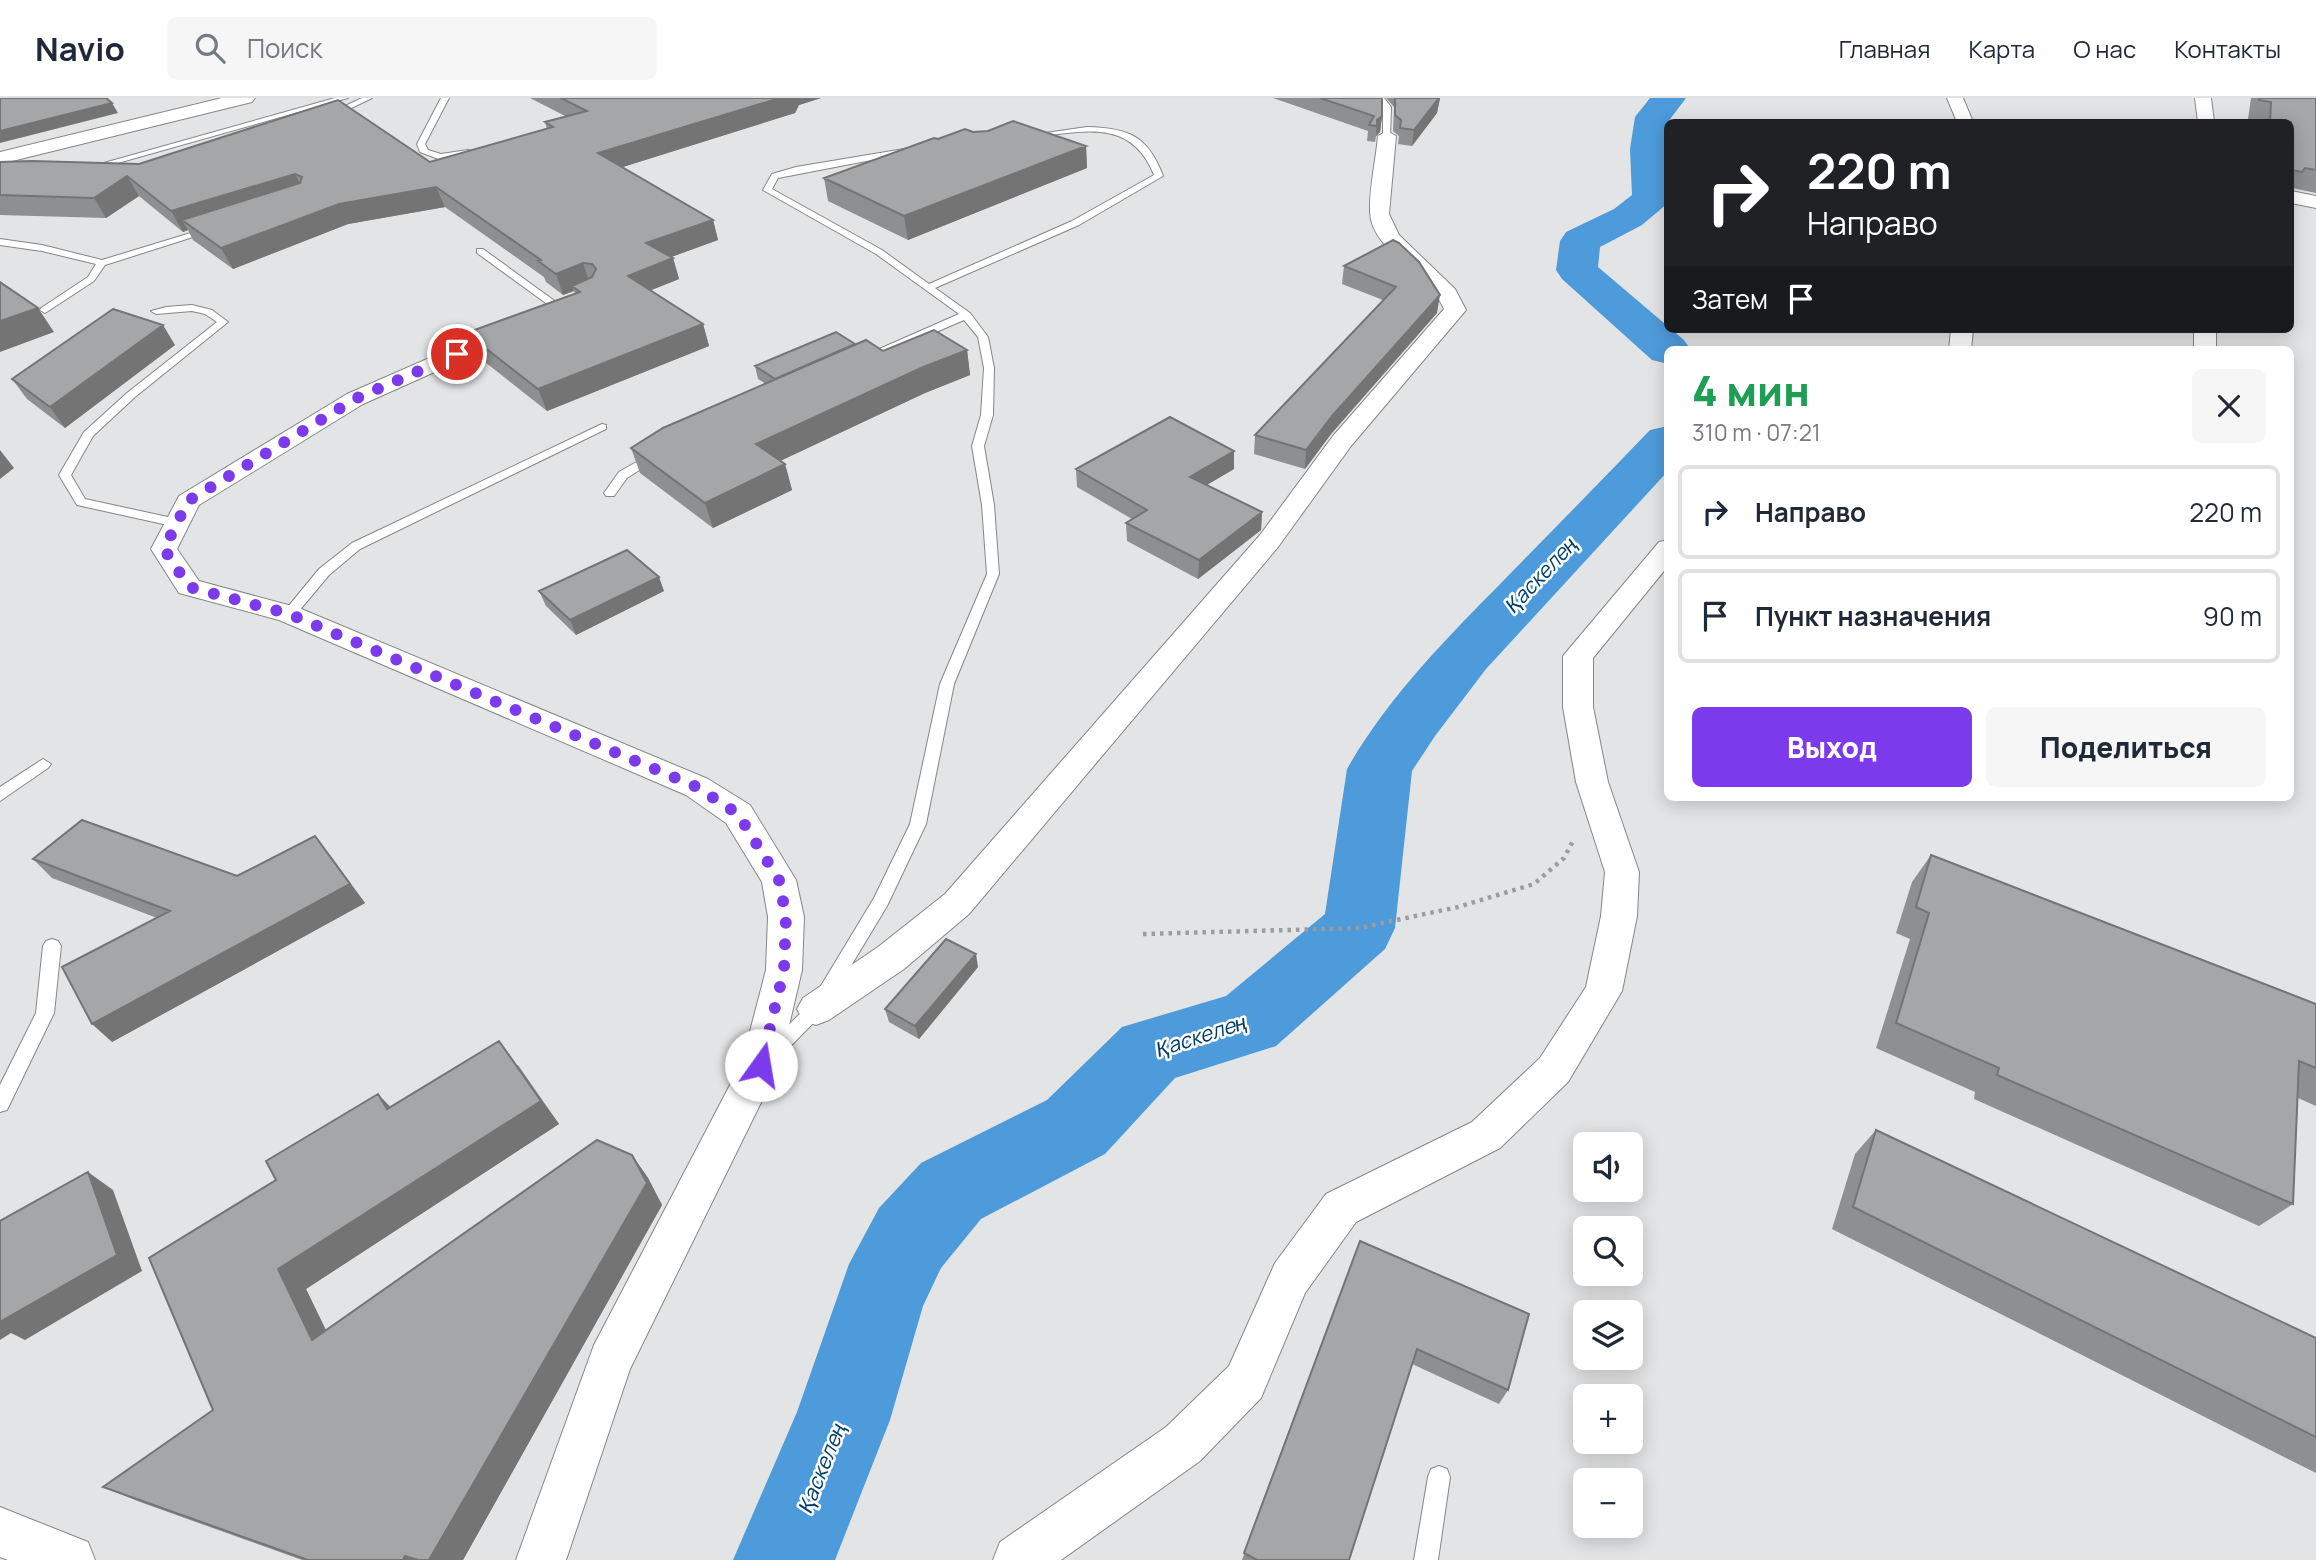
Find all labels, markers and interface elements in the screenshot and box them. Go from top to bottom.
search box [167,17,657,80]
text: Navio [35,26,125,71]
icon: search [191,29,229,67]
text: Поиск [247,30,322,66]
text: Главная [1839,32,1930,65]
text: Карта [1968,32,2035,65]
text: О нас [2073,32,2136,65]
text: Контакты [2174,32,2281,65]
text: 220 m [1807,137,1951,204]
icon: right [1692,147,1783,238]
text: Направо [1807,201,1938,245]
icon: arrive [1782,280,1820,318]
text: Затем [1692,281,1768,317]
pin [427,324,487,384]
icon: arrive [438,335,476,373]
text: 4 мин [1692,361,1810,419]
button: close [2192,369,2266,443]
text: 310 m · 07:21 [1692,416,1821,448]
icon: right [1696,493,1734,531]
text: Направо [1755,494,1866,530]
text: 220 m [2189,494,2262,530]
water label: Қаскелең [1498,530,1583,618]
icon: arrive [1696,597,1734,635]
text: Пункт назначения [1755,598,1991,634]
text: 90 m [2203,598,2262,634]
button: Выход [1692,707,1972,787]
button: Поделиться [1986,707,2266,787]
water label: Қаскелең [1152,1007,1250,1063]
position arrow [724,1028,798,1102]
map controls [1573,1132,1643,1538]
button: sound [1573,1132,1643,1202]
button: search [1573,1216,1643,1286]
button: layers [1573,1300,1643,1370]
button: + [1573,1384,1643,1454]
water label: Қаскелең [791,1418,852,1516]
button: − [1573,1468,1643,1538]

